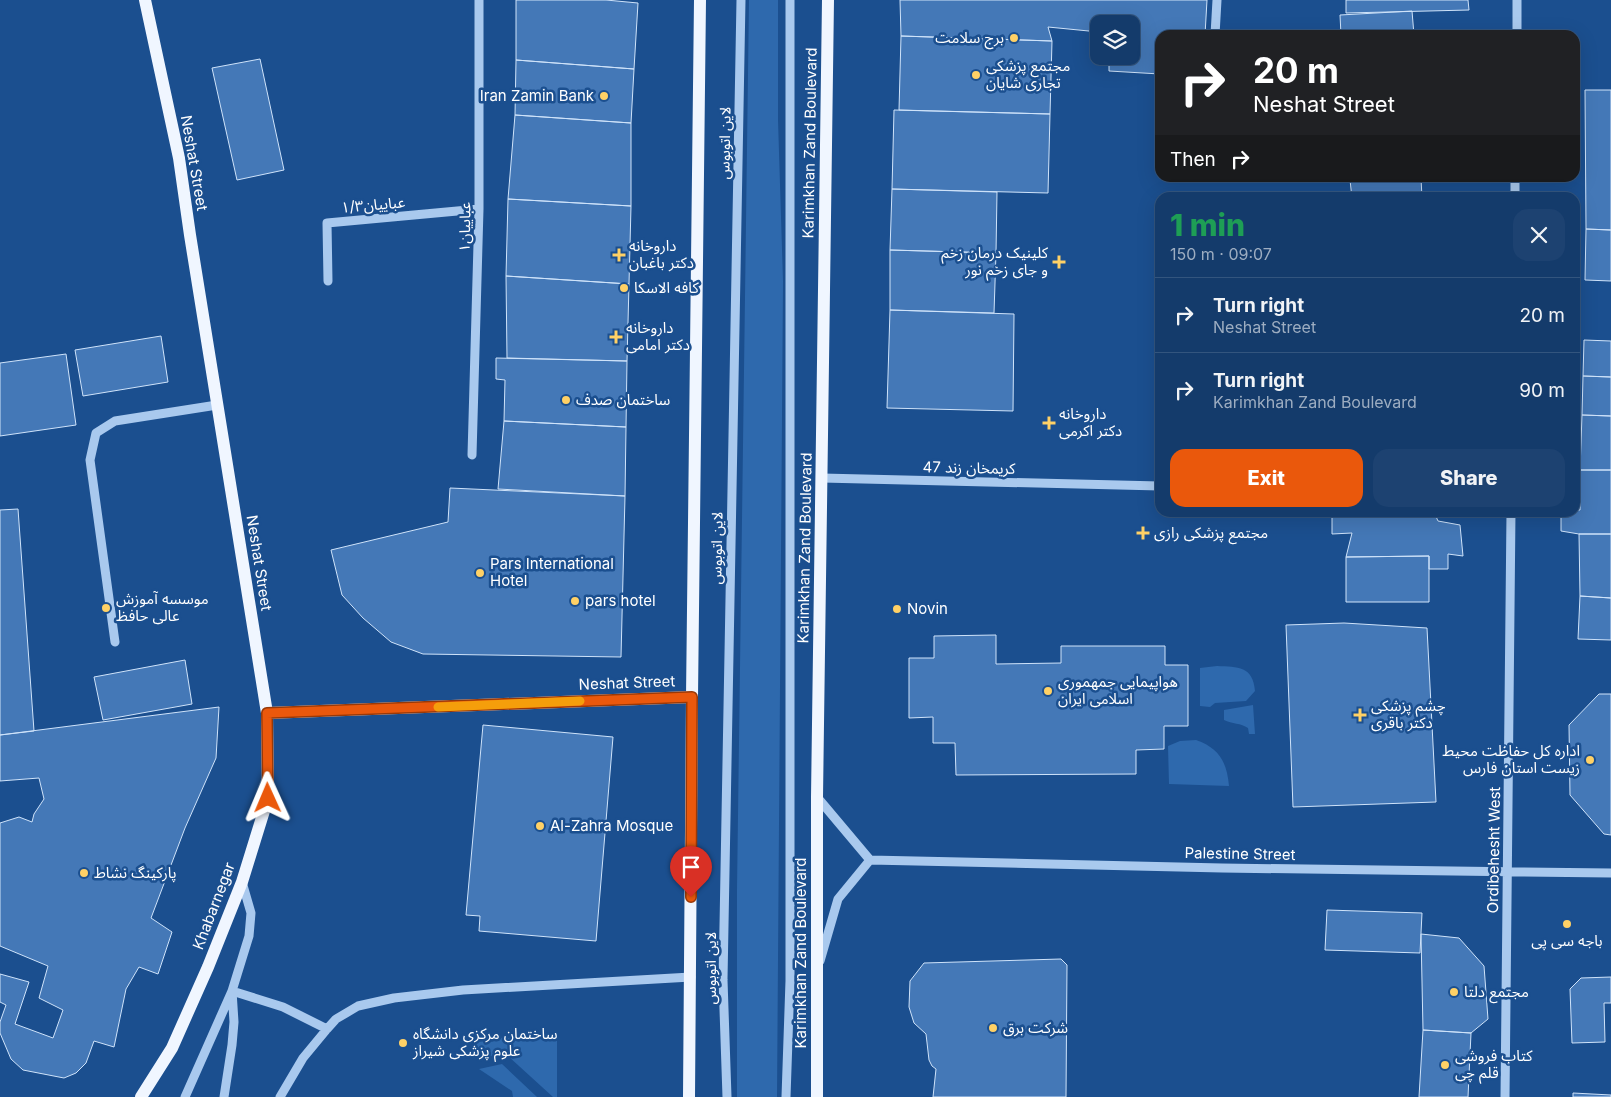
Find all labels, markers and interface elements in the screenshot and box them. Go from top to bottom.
map controls [1090,15,1140,65]
button: layers [1090,15,1140,65]
place label: برج سلامت [935,28,1004,50]
marker: برج سلامت [1008,32,1020,44]
street label: Karimkhan Zand Boulevard [798,47,821,239]
text: 20 m [1253,49,1339,91]
icon: right [1170,50,1235,115]
place label: مجتمع پزشکی تجاری شایان [986,56,1070,92]
marker: مجتمع پزشکی تجاری شایان [970,69,982,81]
place label: Iran Zamin Bank [480,86,595,105]
marker: Iran Zamin Bank [598,90,610,102]
text: Neshat Street [1253,91,1395,117]
street label: لاین اتوبوس [714,106,735,180]
street label: Neshat Street [177,114,212,212]
icon: right [1226,145,1254,173]
text: Then [1170,148,1216,171]
street label: عباییان۱/۳ [340,192,406,217]
street label: عباییان۱ [455,201,474,252]
text: 1 min [1170,207,1245,243]
button: close [1513,209,1565,261]
place label: داروخانه دکتر باغبان [629,236,694,272]
place label: کلینیک درمان زخم و جای زخم نور [941,243,1049,281]
text: 150 m · 09:07 [1170,244,1272,264]
marker: داروخانه دکتر باغبان [613,249,625,261]
marker: کلینیک درمان زخم و جای زخم نور [1052,255,1066,269]
place label: کافه الاسکا [634,278,700,297]
marker: کافه الاسکا [618,282,630,294]
text: Turn right [1213,294,1304,317]
icon: right [1170,301,1198,329]
text: 20 m [1519,304,1565,327]
text: Neshat Street [1213,317,1316,337]
place label: داروخانه دکتر امامی [626,318,690,354]
marker: داروخانه دکتر امامی [610,331,622,343]
text: Turn right [1213,369,1304,392]
icon: right [1170,376,1198,404]
text: 90 m [1519,379,1565,402]
place label: ساختمان صدف [576,390,671,409]
text: Karimkhan Zand Boulevard [1213,392,1417,412]
marker: ساختمان صدف [560,394,572,406]
place label: داروخانه دکتر اکرمی [1059,404,1122,440]
marker: داروخانه دکتر اکرمی [1043,417,1055,429]
button: Exit [1170,449,1363,507]
button: Share [1373,449,1565,507]
street label: Karimkhan Zand Boulevard [793,452,816,644]
street label: 47 کریمخان زند [922,457,1016,478]
street label: لاین اتوبوس [706,511,727,585]
street label: Neshat Street [243,514,276,612]
place label: مجتمع پزشکی رازی [1154,523,1268,545]
marker: مجتمع پزشکی رازی [1136,526,1150,540]
place label: Pars International Hotel [490,554,614,590]
marker: Pars International Hotel [474,567,486,579]
place label: موسسه آموزش عالی حافظ [116,589,209,625]
place label: pars hotel [585,591,656,610]
marker: pars hotel [569,595,581,607]
place label: Novin [907,599,948,618]
marker: موسسه آموزش عالی حافظ [100,602,112,614]
marker: Novin [891,603,903,615]
street label: Neshat Street [578,671,676,694]
place label: هواپیمایی جمهموری اسلامی ایران [1058,672,1178,708]
marker: هواپیمایی جمهموری اسلامی ایران [1042,685,1054,697]
place label: چشم پزشکی دکتر باقری [1371,696,1446,732]
marker: چشم پزشکی دکتر باقری [1353,708,1367,722]
place label: اداره کل حفاظت محیط زیست استان فارس [1442,741,1580,777]
marker: اداره کل حفاظت محیط زیست استان فارس [1584,754,1596,766]
position arrow [241,771,293,823]
street label: Ordibehesht West [1483,786,1504,914]
place label: Al-Zahra Mosque [550,816,673,835]
marker: Al-Zahra Mosque [534,820,546,832]
street label: Palestine Street [1184,843,1296,864]
pin [670,846,712,897]
icon: arrive [677,853,705,881]
street label: Karimkhan Zand Boulevard [791,857,810,1049]
street label: Khabarnegar [188,859,239,952]
place label: پارکینگ نشاط [94,863,177,883]
marker: پارکینگ نشاط [78,867,90,879]
marker: باجه سی پی [1561,918,1573,930]
place label: باجه سی پی [1531,931,1603,951]
street label: لاین اتوبوس [701,932,720,1004]
place label: مجتمع دلتا [1464,982,1529,1004]
marker: مجتمع دلتا [1448,986,1460,998]
place label: شرکت برق [1003,1018,1068,1037]
marker: شرکت برق [987,1022,999,1034]
place label: ساختمان مرکزی دانشگاه علوم پزشکی شیراز [412,1024,558,1062]
marker: ساختمان مرکزی دانشگاه علوم پزشکی شیراز [397,1037,409,1049]
place label: کتاب فروشی قلم چی [1455,1046,1533,1084]
marker: کتاب فروشی قلم چی [1439,1059,1451,1071]

